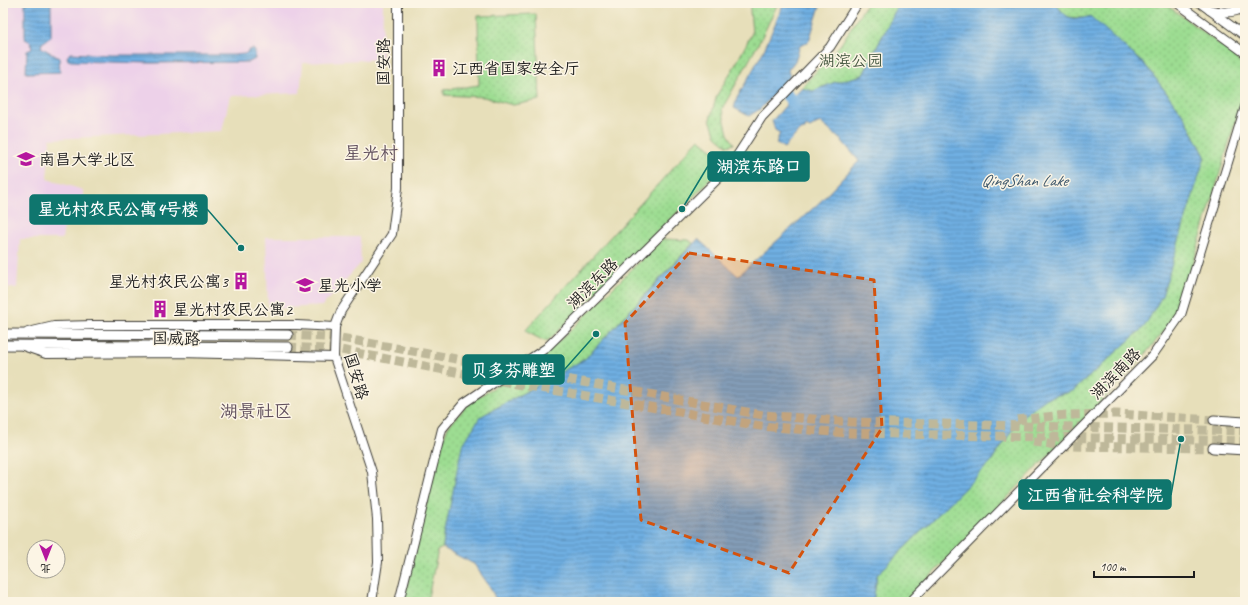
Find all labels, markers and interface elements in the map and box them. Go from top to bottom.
street label: 国安路 [374,38,394,86]
park label: 湖滨公园 [819,51,883,71]
building icon: 江西省国家安全厅 [429,58,449,78]
place label: 江西省国家安全厅 [452,59,580,79]
district label: 星光村 [344,142,398,164]
school or university icon: 南昌大学北区 [16,149,36,169]
place label: 南昌大学北区 [39,150,135,170]
callout: 湖滨东路口 [708,152,809,181]
text: 湖滨东路口 [717,156,802,177]
water label: QingShan Lake [981,170,1070,191]
callout: 星光村农民公寓4号楼 [30,195,207,224]
text: 星光村农民公寓4号楼 [38,199,198,220]
street label: 湖滨东路 [563,254,622,313]
building icon: 星光村农民公寓3 [231,271,251,291]
place label: 星光村农民公寓3 [109,272,230,292]
school or university icon: 星光小学 [295,275,315,295]
place label: 星光小学 [318,276,382,296]
building icon: 星光村农民公寓2 [150,299,170,319]
place label: 星光村农民公寓2 [173,300,294,320]
street label: 国威路 [152,329,200,349]
street label: 湖滨南路 [1086,344,1145,404]
street label: 国安路 [339,350,373,402]
callout: 贝多芬雕塑 [463,355,564,384]
text: 贝多芬雕塑 [471,360,556,381]
district label: 湖景社区 [220,400,292,422]
callout: 江西省社会科学院 [1019,480,1171,509]
text: 江西省社会科学院 [1027,485,1163,506]
north arrow [26,539,66,579]
scale bar [1094,553,1194,579]
text: 100 m [1100,559,1127,575]
text: 北 [41,562,52,576]

